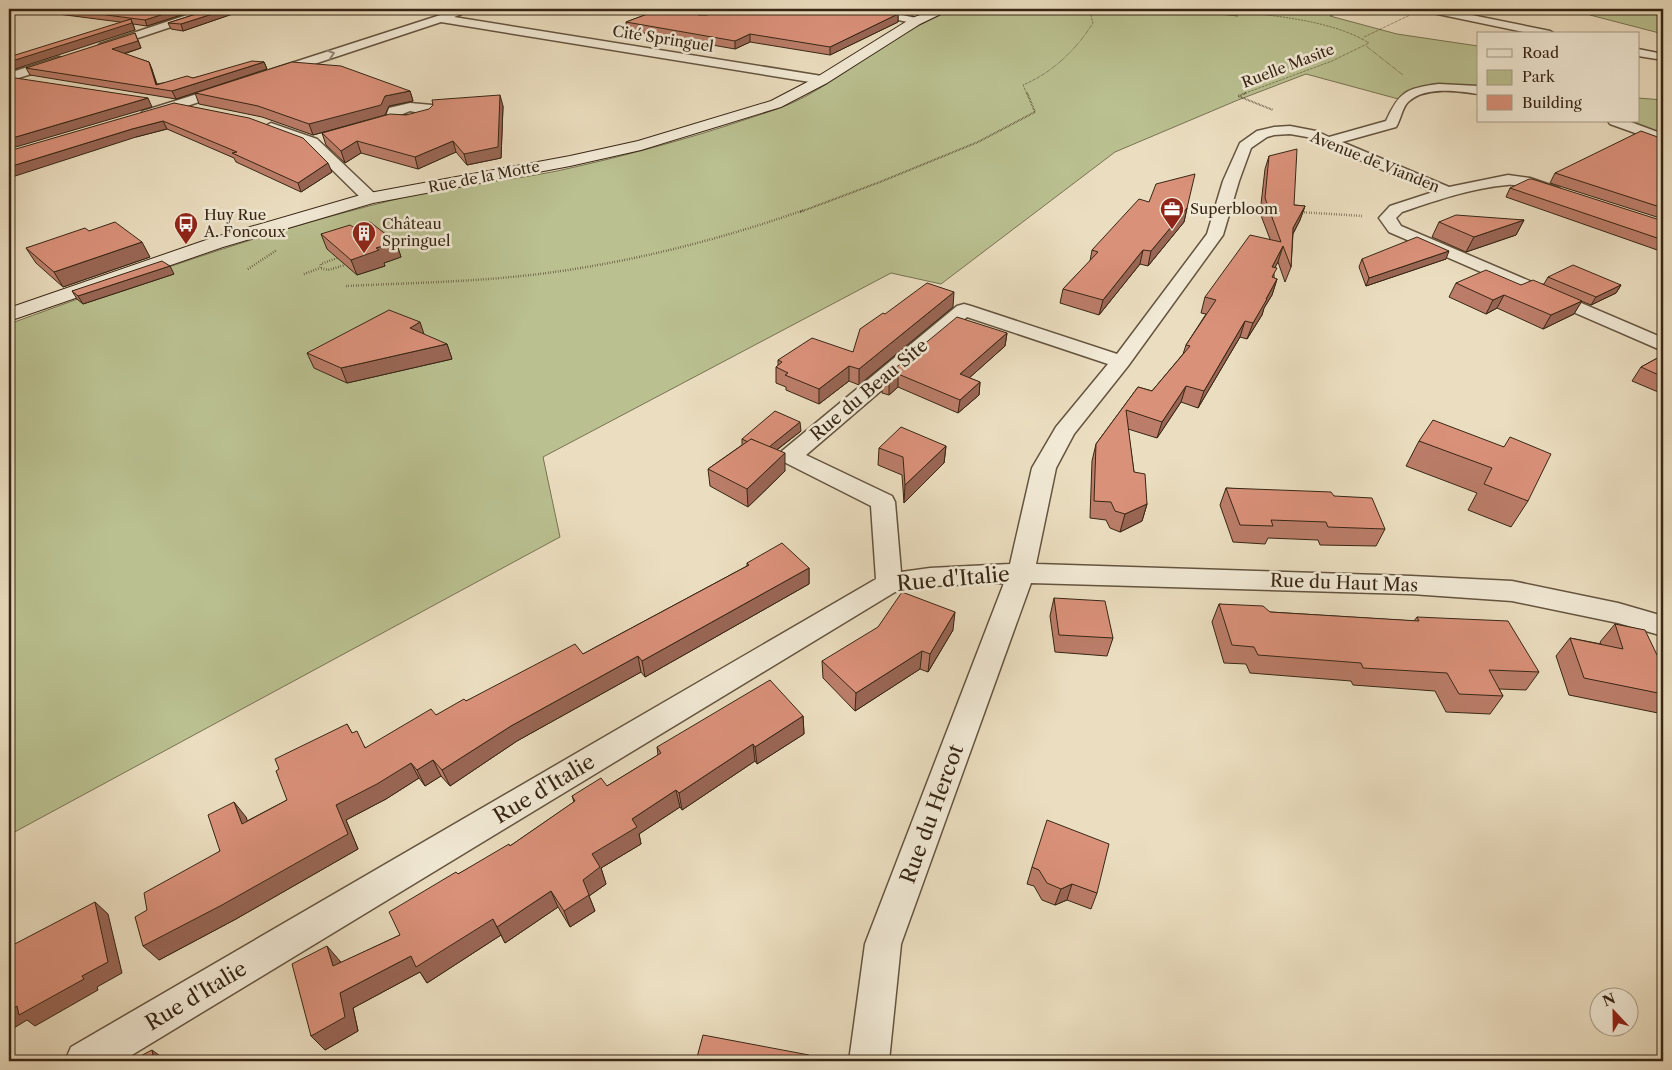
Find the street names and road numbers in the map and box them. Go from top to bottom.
street label: Cité Springuel [611,21,716,56]
street label: Ruelle Masite [1239,39,1337,92]
street label: Avenue de Vianden [1307,127,1443,196]
street label: Rue de la Motte [426,156,541,197]
street label: Rue du Beau Site [806,334,932,446]
street label: Rue d'Italie [895,561,1011,596]
street label: Rue du Haut Mas [1269,569,1419,597]
street label: Rue du Hercot [895,740,968,887]
street label: Rue d'Italie [489,749,599,828]
street label: Rue d'Italie [141,956,251,1035]

